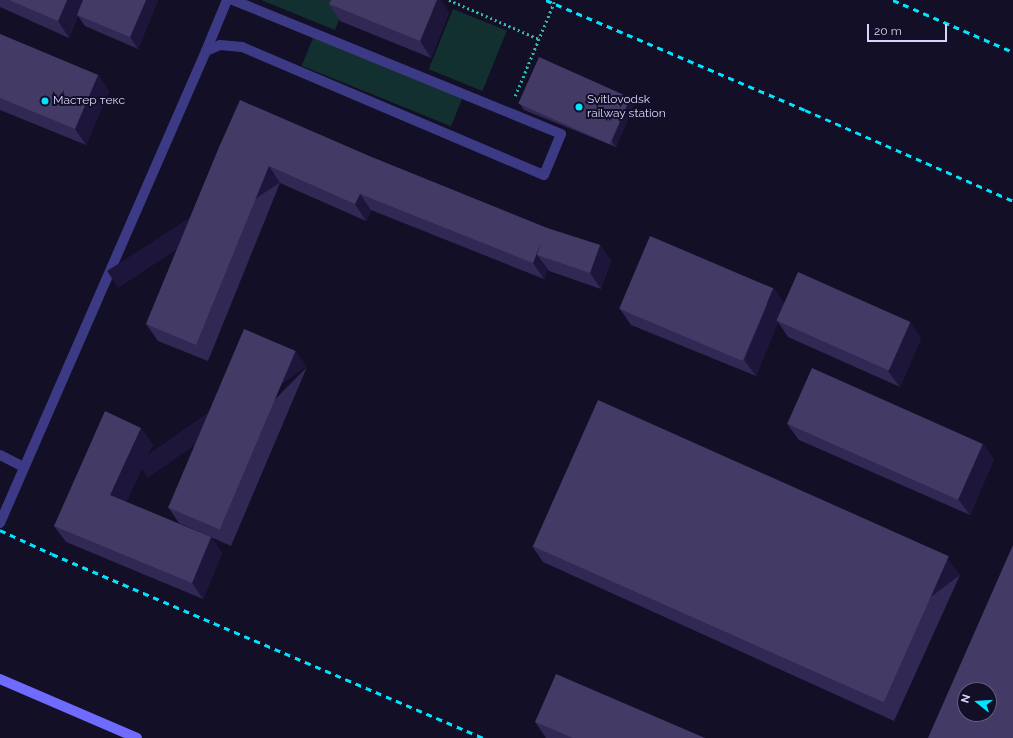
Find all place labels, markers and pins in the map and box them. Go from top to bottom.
place label: Svitlovodsk railway station [587,93,666,121]
place label: Мастер текс [53,94,125,108]
marker: Мастер текс [40,96,50,106]
marker: Svitlovodsk railway station [574,102,584,112]

